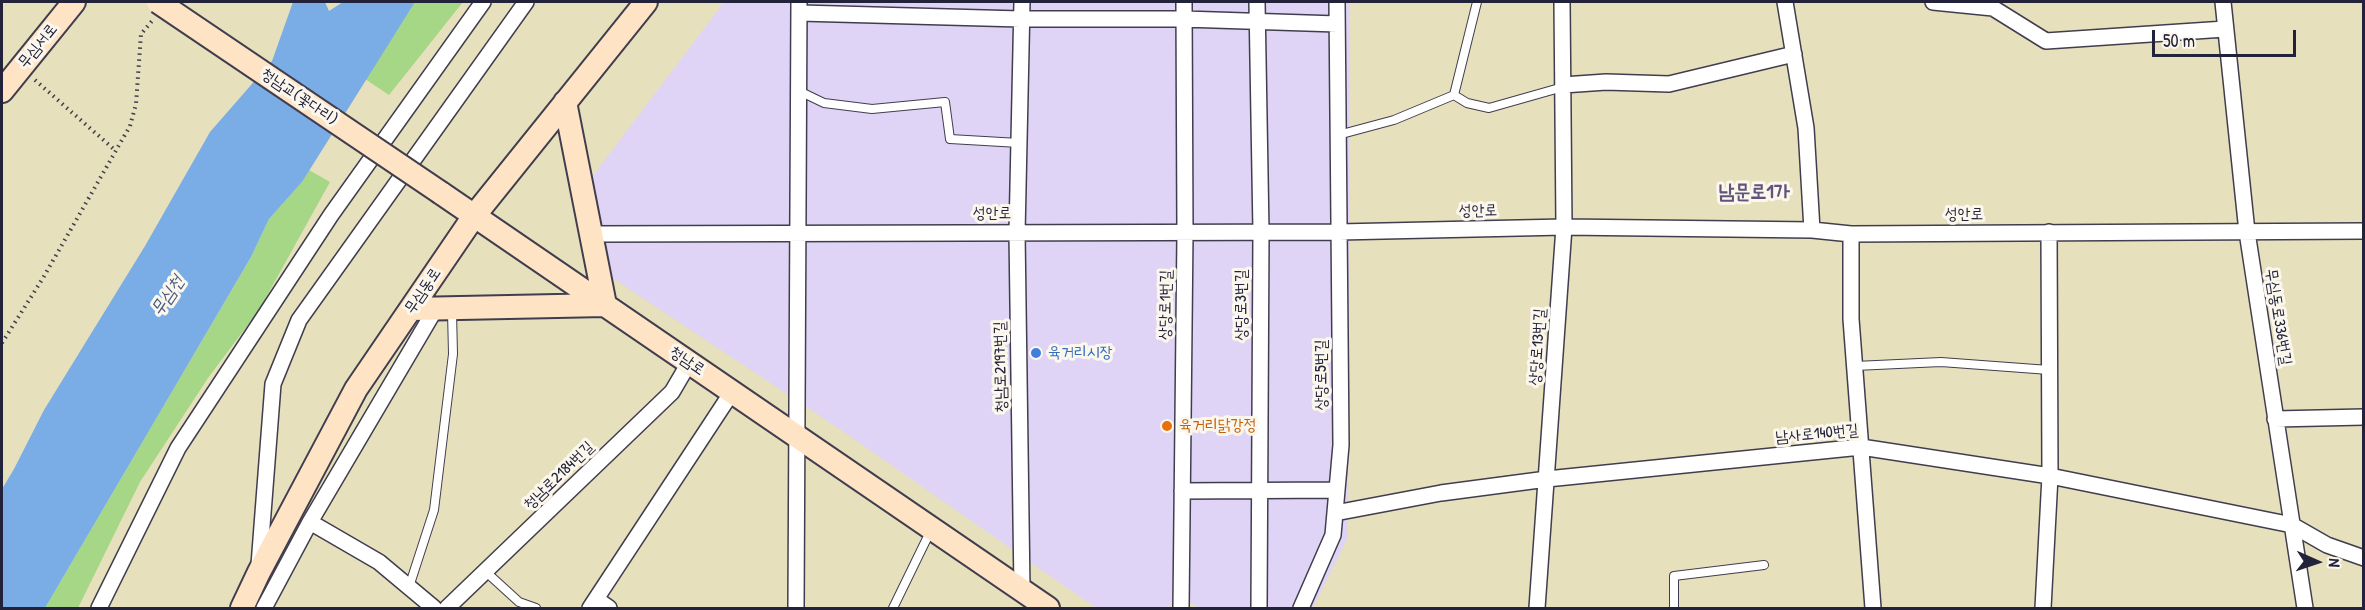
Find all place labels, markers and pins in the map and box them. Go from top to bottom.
place label: 육거리시장 [1048,343,1112,363]
marker: 육거리시장 [1029,346,1043,360]
place label: 육거리닭강정 [1179,416,1256,436]
marker: 육거리닭강정 [1160,419,1174,433]

